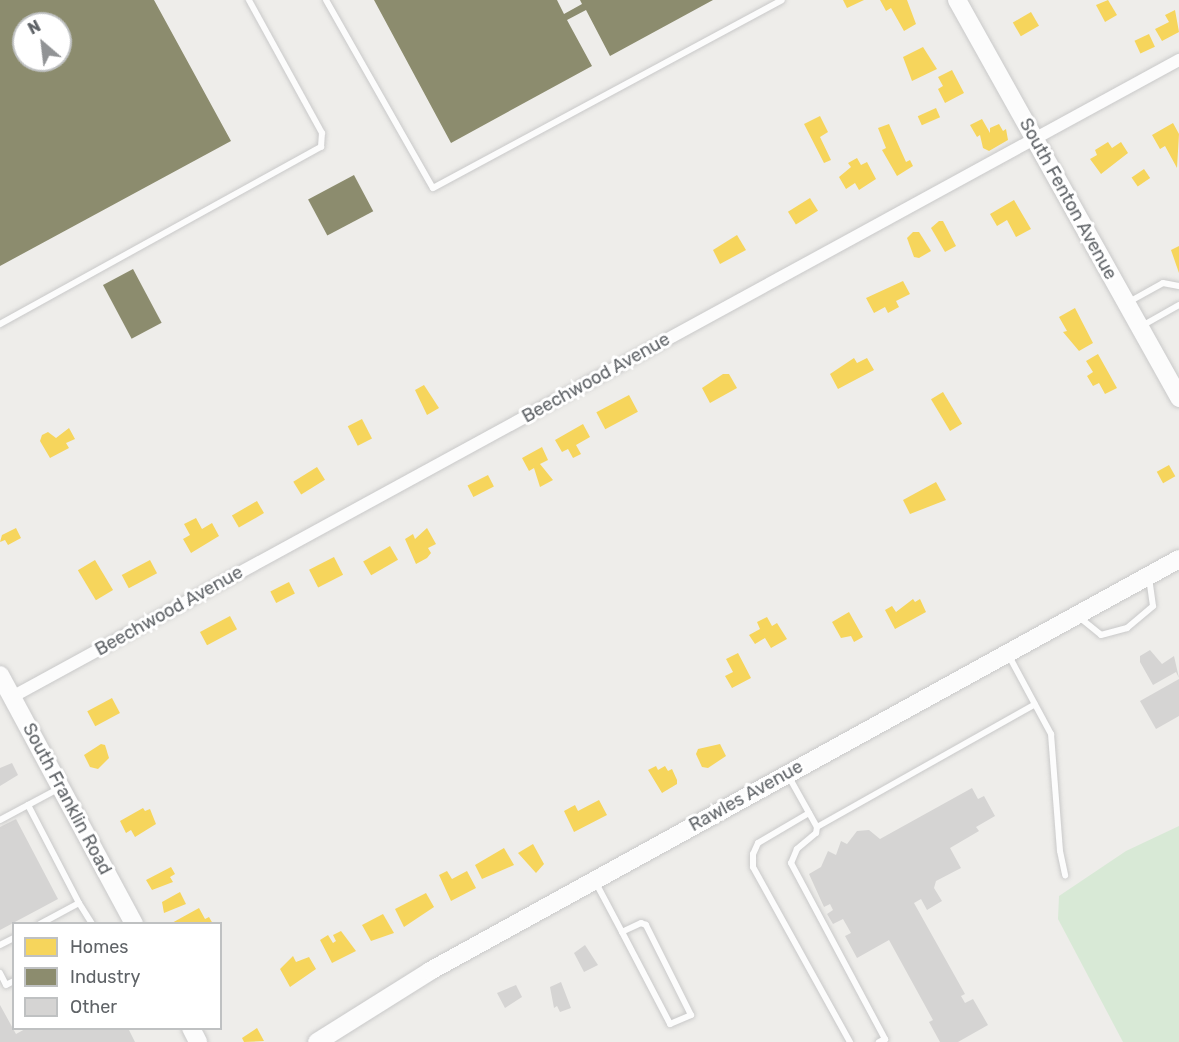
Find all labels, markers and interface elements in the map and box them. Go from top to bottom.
north arrow [12,12,72,72]
text: N [25,16,44,39]
street label: South Fenton Avenue [1015,114,1121,284]
street label: Beechwood Avenue [518,328,674,428]
street label: Beechwood Avenue [91,561,247,661]
street label: South Franklin Road [18,720,116,878]
street label: Rawles Avenue [685,756,807,836]
legend [12,922,222,1030]
text: Homes [70,936,128,958]
text: Industry [70,966,140,988]
text: Other [70,996,117,1018]

